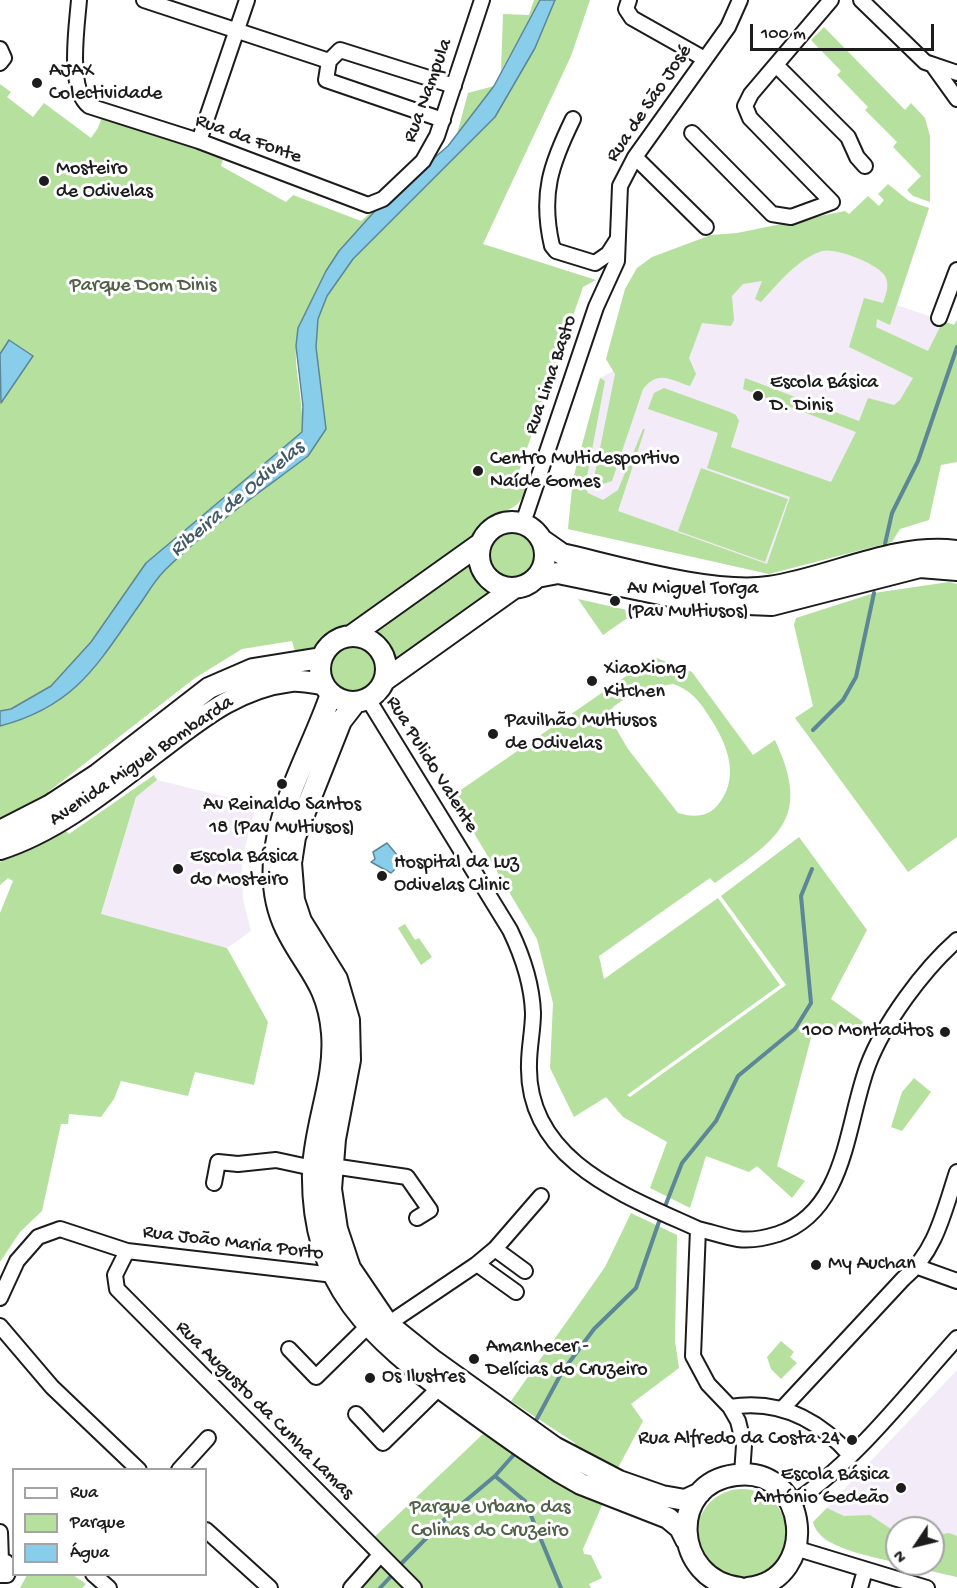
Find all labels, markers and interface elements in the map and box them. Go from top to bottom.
scale bar [753,12,938,50]
text: 100 m [761,24,806,45]
street label: Rua Nampula [399,36,459,146]
street label: Rua de São José [602,41,698,167]
place label: AJAX Colectividade [49,60,162,107]
marker: AJAX Colectividade [30,76,44,90]
street label: Rua da Fonte [191,110,305,170]
place label: Mosteiro de Odivelas [56,158,153,205]
marker: Mosteiro de Odivelas [37,174,51,188]
park label: Parque Dom Dinis [70,275,216,299]
street label: Rua Lima Basto [520,312,584,438]
place label: Escola Básica D. Dinis [770,372,878,419]
marker: Escola Básica D. Dinis [751,389,765,403]
water label: Ribeira de Odivelas [166,436,310,564]
place label: Centro Multidesportivo Naíde Gomes [490,448,680,495]
marker: Centro Multidesportivo Naíde Gomes [471,464,485,478]
place label: Av Miguel Torga (Pav Multiusos) [627,578,758,625]
marker: Av Miguel Torga (Pav Multiusos) [608,594,622,608]
place label: Xiaoxiong Kitchen [604,658,687,705]
marker: Xiaoxiong Kitchen [585,674,599,688]
street label: Avenida Miguel Bombarda [45,691,239,833]
street label: Rua Pulido Valente [379,692,483,838]
place label: Pavilhão Multiusos de Odivelas [505,710,656,757]
marker: Pavilhão Multiusos de Odivelas [486,727,500,741]
marker: Av Reinaldo Santos 18 (Pav Multiusos) [275,777,289,791]
place label: Av Reinaldo Santos 18 (Pav Multiusos) [203,794,361,841]
place label: Escola Básica do Mosteiro [190,846,298,893]
place label: Hospital da Luz Odivelas Clinic [394,852,519,899]
marker: Escola Básica do Mosteiro [171,862,185,876]
marker: Hospital da Luz Odivelas Clinic [375,869,389,883]
place label: 100 Montaditos [802,1020,933,1044]
marker: 100 Montaditos [938,1025,952,1039]
street label: Rua João Maria Porto [141,1221,325,1267]
place label: My Auchan [828,1253,916,1277]
marker: My Auchan [809,1258,823,1272]
street label: Rua Augusto da Cunha Lamas [170,1317,358,1505]
place label: Amanhecer - Delícias do Cruzeiro [486,1336,648,1383]
marker: Amanhecer - Delícias do Cruzeiro [467,1352,481,1366]
place label: Os Ilustres [382,1366,465,1390]
marker: Os Ilustres [363,1371,377,1385]
place label: Rua Alfredo da Costa 24 [638,1428,840,1452]
marker: Rua Alfredo da Costa 24 [845,1433,859,1447]
place label: Escola Básica António Gedeão [754,1464,889,1511]
legend [12,1468,207,1576]
marker: Escola Básica António Gedeão [894,1481,908,1495]
text: Rua [70,1483,98,1504]
park label: Parque Urbano das Colinas do Cruzeiro [410,1497,570,1544]
text: Parque [70,1513,125,1534]
north arrow [885,1516,945,1576]
text: Água [70,1543,109,1564]
text: N [891,1546,912,1565]

